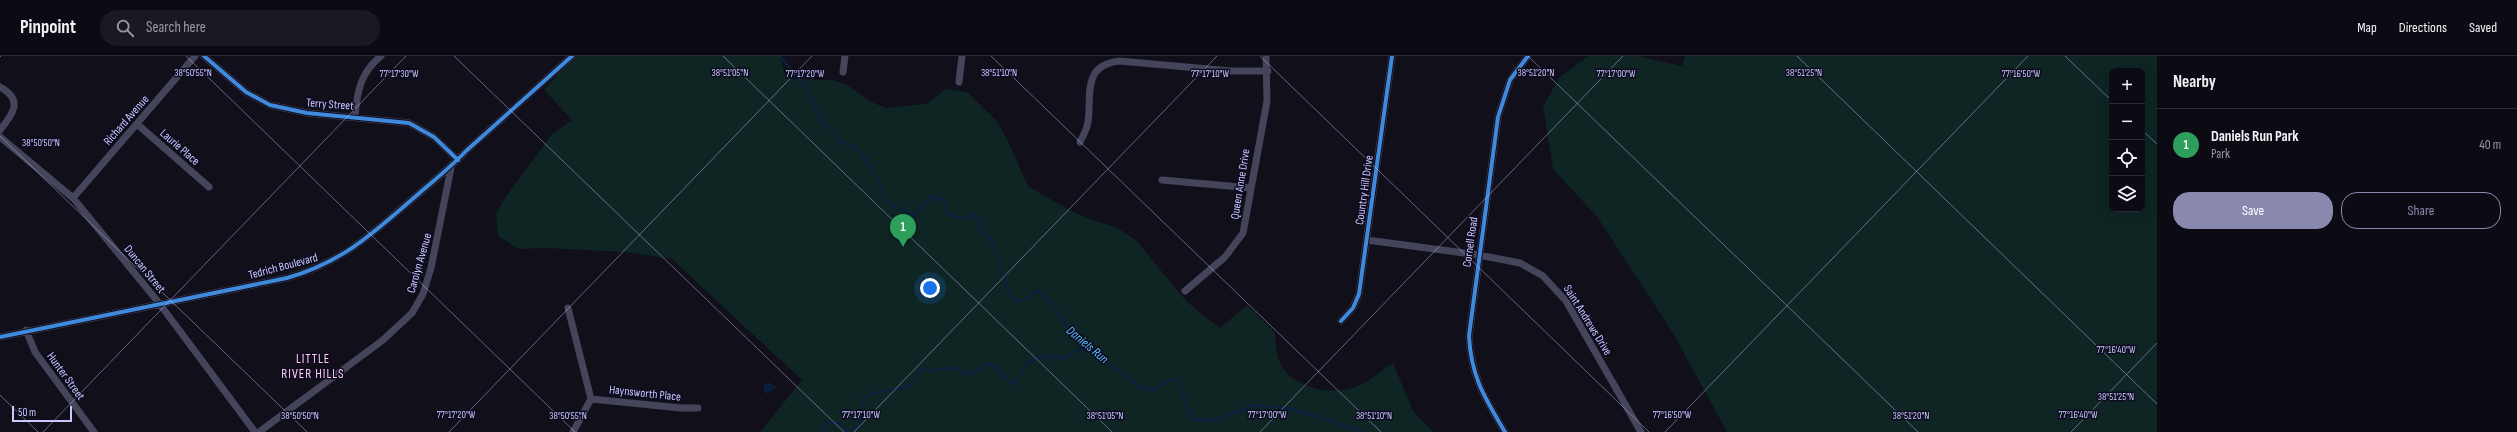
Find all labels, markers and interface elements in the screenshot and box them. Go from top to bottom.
search box [100,10,380,46]
text: Pinpoint [20,16,76,39]
icon: search [114,17,136,39]
text: Search here [146,18,206,37]
text: Map [2357,19,2377,36]
text: Directions [2399,19,2447,36]
text: Saved [2469,19,2497,36]
text: 38°50'55"N [174,67,212,79]
text: 38°51'05"N [712,67,748,79]
text: 38°51'10"N [981,67,1017,79]
text: 38°51'20"N [1518,67,1554,79]
text: 38°51'25"N [1786,67,1822,79]
text: 77°17'30"W [380,68,419,80]
text: 77°17'20"W [786,68,825,80]
text: 77°17'10"W [1191,68,1230,80]
text: 77°17'00"W [1596,68,1636,80]
text: 77°16'50"W [2002,68,2041,80]
map controls [2109,68,2145,212]
button: + [2109,68,2145,104]
text: Nearby [2173,72,2216,92]
street label: Richard Avenue [100,92,152,149]
street label: Terry Street [306,95,355,114]
button: − [2109,104,2145,140]
street label: Laurie Place [157,126,203,169]
text: Daniels Run Park [2211,127,2299,146]
text: 38°50'50"N [22,137,60,149]
text: 1 [2183,137,2189,153]
text: 40 m [2479,137,2501,153]
button: locate [2109,140,2145,176]
text: Park [2211,146,2230,162]
street label: Queen Anne Drive [1228,148,1253,220]
street label: Country Hill Drive [1352,154,1377,226]
button: layers [2109,176,2145,212]
button: Save [2173,192,2333,229]
button: Share [2341,192,2501,229]
pin: 1 [890,214,916,247]
street label: Cornell Road [1460,216,1481,268]
street label: Carolyn Avenue [404,231,435,295]
street label: Duncan Street [121,242,169,297]
street label: Tedrich Boulevard [247,250,319,283]
your location [920,278,940,298]
street label: Saint Andrews Drive [1560,282,1615,358]
water label: Daniels Run [1063,323,1112,367]
text: 77°16'40"W [2097,344,2136,356]
street label: Hunter Street [43,349,88,403]
district label: LITTLE RIVER HILLS [281,351,345,382]
street label: Haynsworth Place [608,382,682,405]
text: 38°51'25"N [2098,391,2134,403]
scale bar [12,404,72,423]
text: 50 m [18,406,36,419]
text: 77°17'20"W [437,409,476,421]
text: 77°17'10"W [842,409,881,421]
text: 77°17'00"W [1247,409,1287,421]
text: 77°16'50"W [1653,409,1692,421]
text: 77°16'40"W [2059,409,2098,421]
text: 38°50'50"N [281,410,319,422]
text: 38°50'55"N [549,410,587,422]
text: 38°51'05"N [1087,410,1123,422]
text: 38°51'10"N [1356,410,1392,422]
text: 38°51'20"N [1893,410,1929,422]

